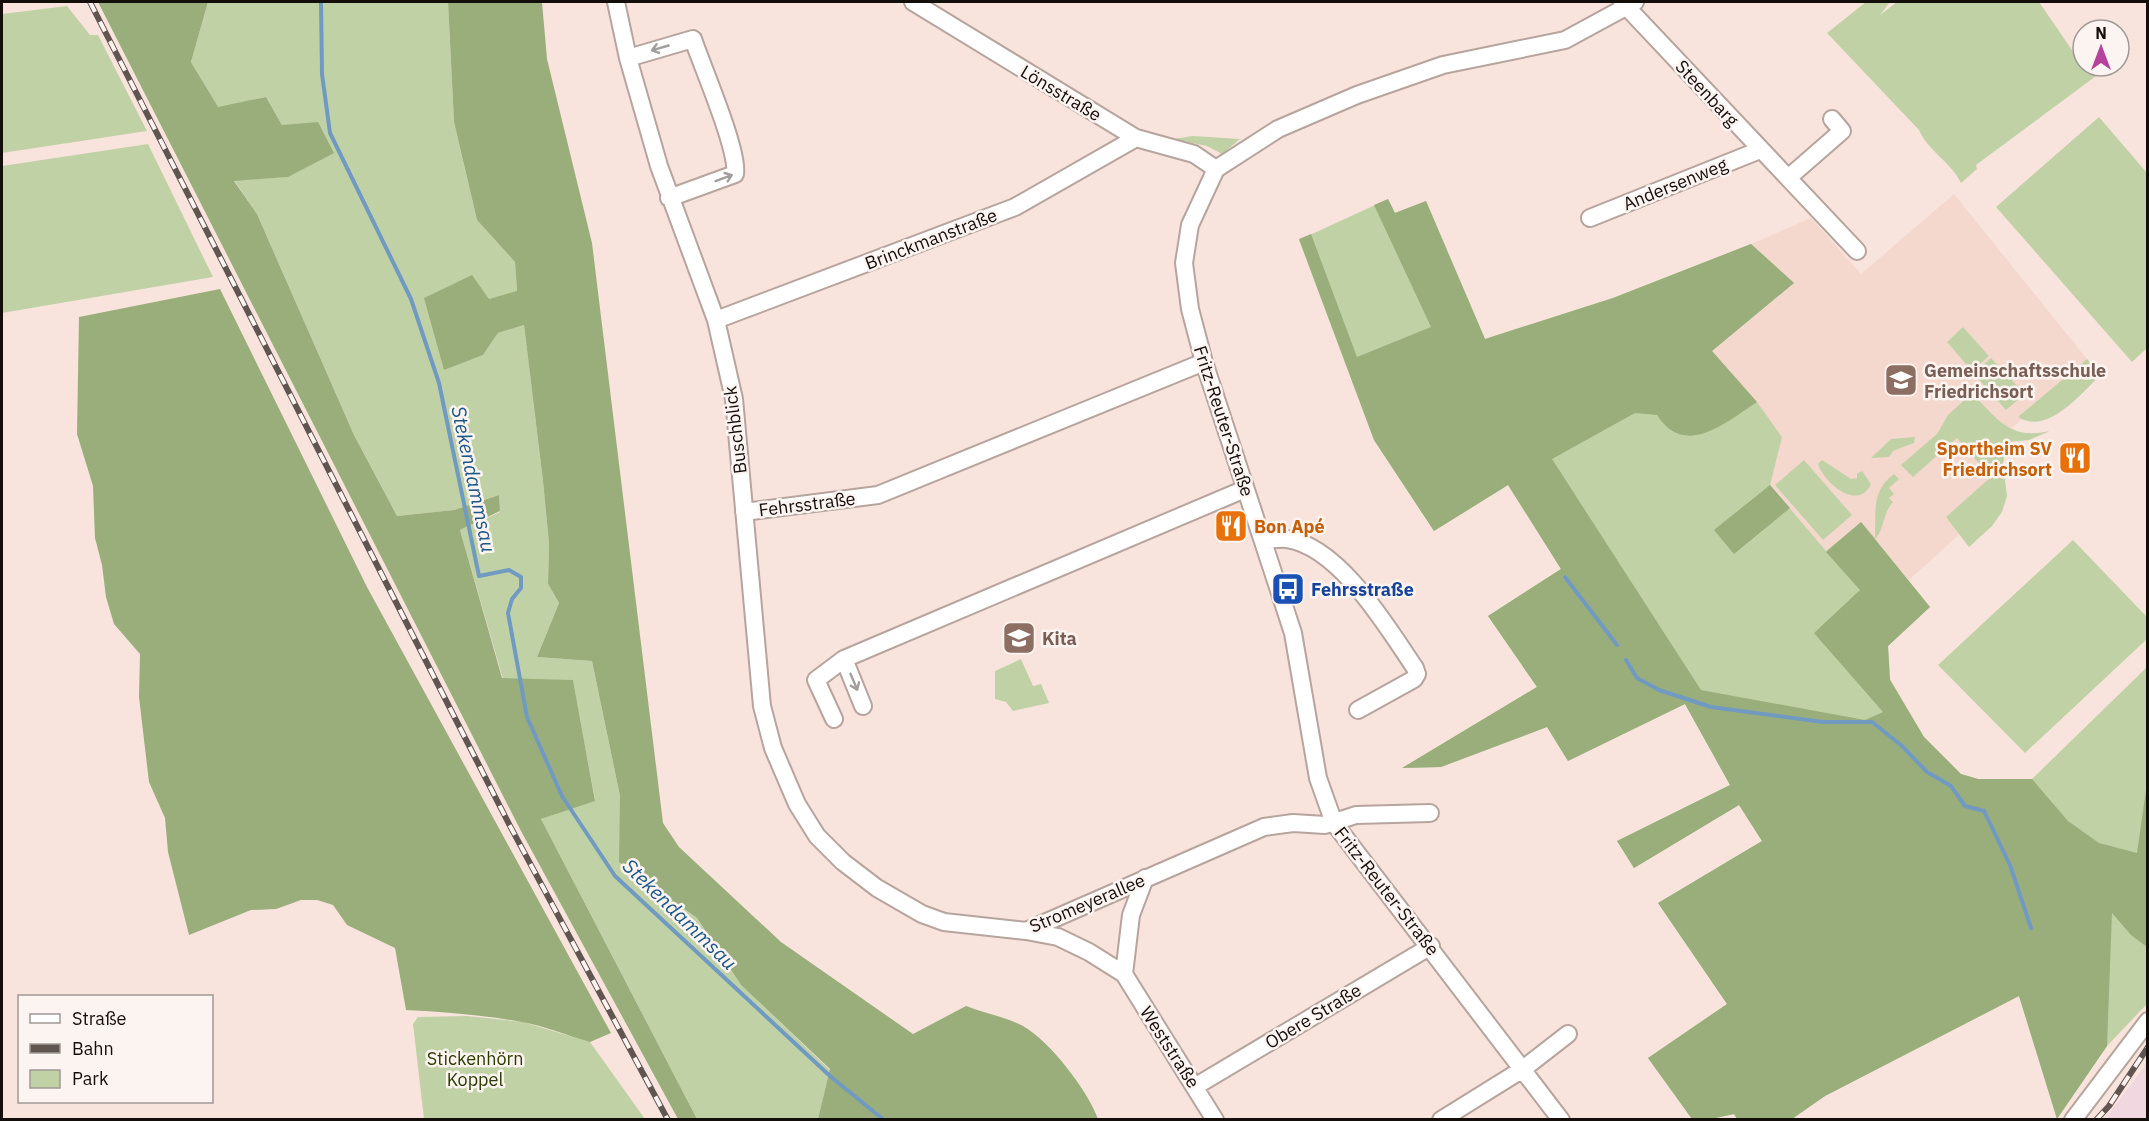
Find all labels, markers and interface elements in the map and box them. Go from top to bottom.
north arrow [2071,18,2131,78]
text: N [2095,23,2107,43]
one-way arrow [651,43,670,54]
street label: Steenbarg [1670,55,1744,131]
street label: Lönsstraße [1016,60,1106,126]
street label: Andersenweg [1619,152,1731,215]
one-way arrow [714,171,733,182]
street label: Brinckmanstraße [862,203,1000,275]
street label: Fritz-Reuter-Straße [1189,343,1259,499]
place label: Gemeinschaftsschule Friedrichsort [1924,359,2106,403]
school or university icon: Gemeinschaftsschule Friedrichsort [1883,362,1919,398]
street label: Buschblick [718,384,752,475]
water label: Stekendammsau [445,403,503,555]
place label: Sportheim SV Friedrichsort [1936,437,2052,481]
restaurant icon: Sportheim SV Friedrichsort [2057,440,2093,476]
street label: Fehrsstraße [757,487,857,521]
restaurant icon: Bon Apé [1213,508,1249,544]
place label: Bon Apé [1254,515,1325,538]
bus stop icon: Fehrsstraße [1270,571,1306,607]
place label: Fehrsstraße [1311,578,1414,601]
school or university icon: Kita [1001,620,1037,656]
place label: Kita [1042,627,1077,650]
one-way arrow [849,673,860,691]
street label: Fritz-Reuter-Straße [1330,822,1445,960]
water label: Stekendammsau [617,852,743,976]
street label: Stromeyerallee [1026,868,1148,938]
street label: Obere Straße [1261,978,1365,1054]
legend [18,995,213,1103]
street label: Weststraße [1135,1002,1205,1092]
text: Straße [72,1007,126,1030]
text: Bahn [72,1037,114,1060]
park label: Stickenhörn Koppel [427,1047,523,1091]
text: Park [72,1067,109,1090]

